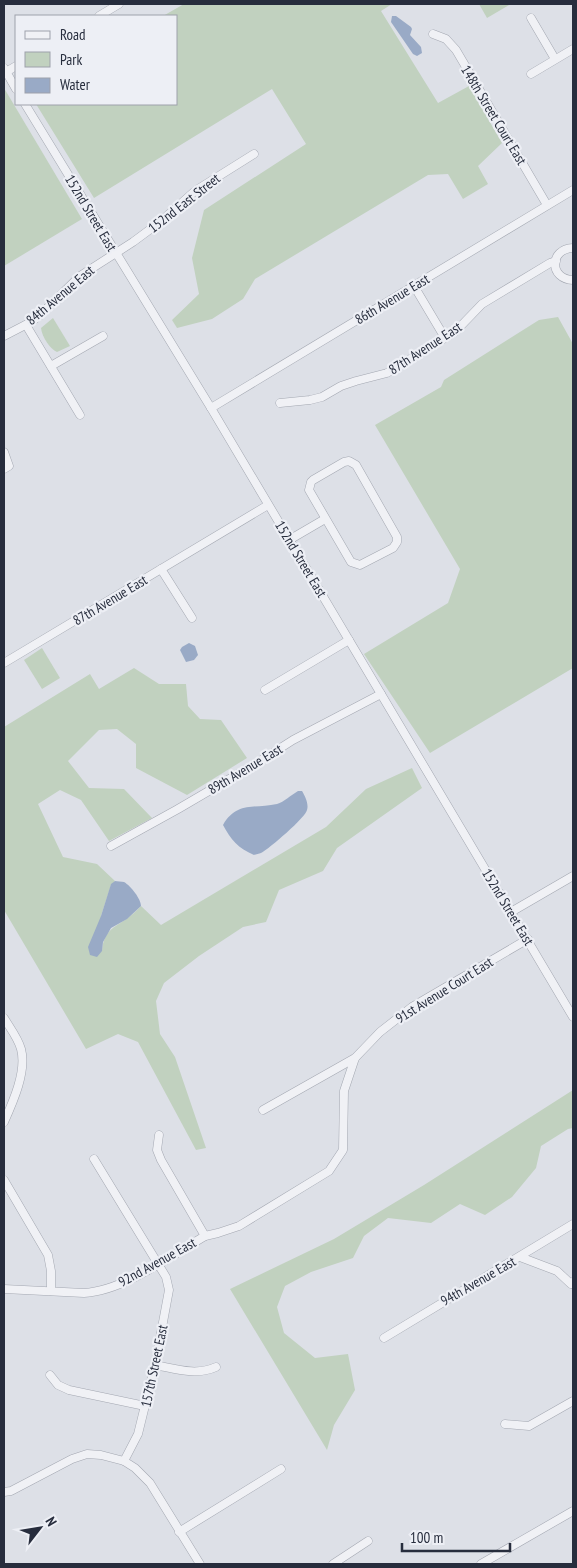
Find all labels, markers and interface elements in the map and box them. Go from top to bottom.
legend [15,15,178,105]
text: Road [60,25,86,44]
text: Park [60,50,82,69]
street label: 148th Street Court East [457,62,531,168]
text: Water [60,75,91,94]
street label: 152nd East Street [144,169,224,237]
street label: 152nd Street East [61,171,121,255]
street label: 84th Avenue East [22,261,98,329]
street label: 86th Avenue East [351,270,433,328]
street label: 87th Avenue East [385,318,465,378]
street label: 152nd Street East [271,517,331,601]
street label: 87th Avenue East [70,571,151,629]
street label: 89th Avenue East [204,740,286,798]
street label: 152nd Street East [478,865,538,949]
street label: 91st Avenue Court East [392,953,496,1027]
street label: 92nd Avenue East [115,1233,199,1291]
street label: 94th Avenue East [437,1252,519,1310]
street label: 157th Street East [136,1323,172,1409]
north arrow [15,1503,65,1553]
text: N [41,1513,61,1529]
scale bar [402,1520,510,1552]
text: 100 m [410,1528,443,1547]

